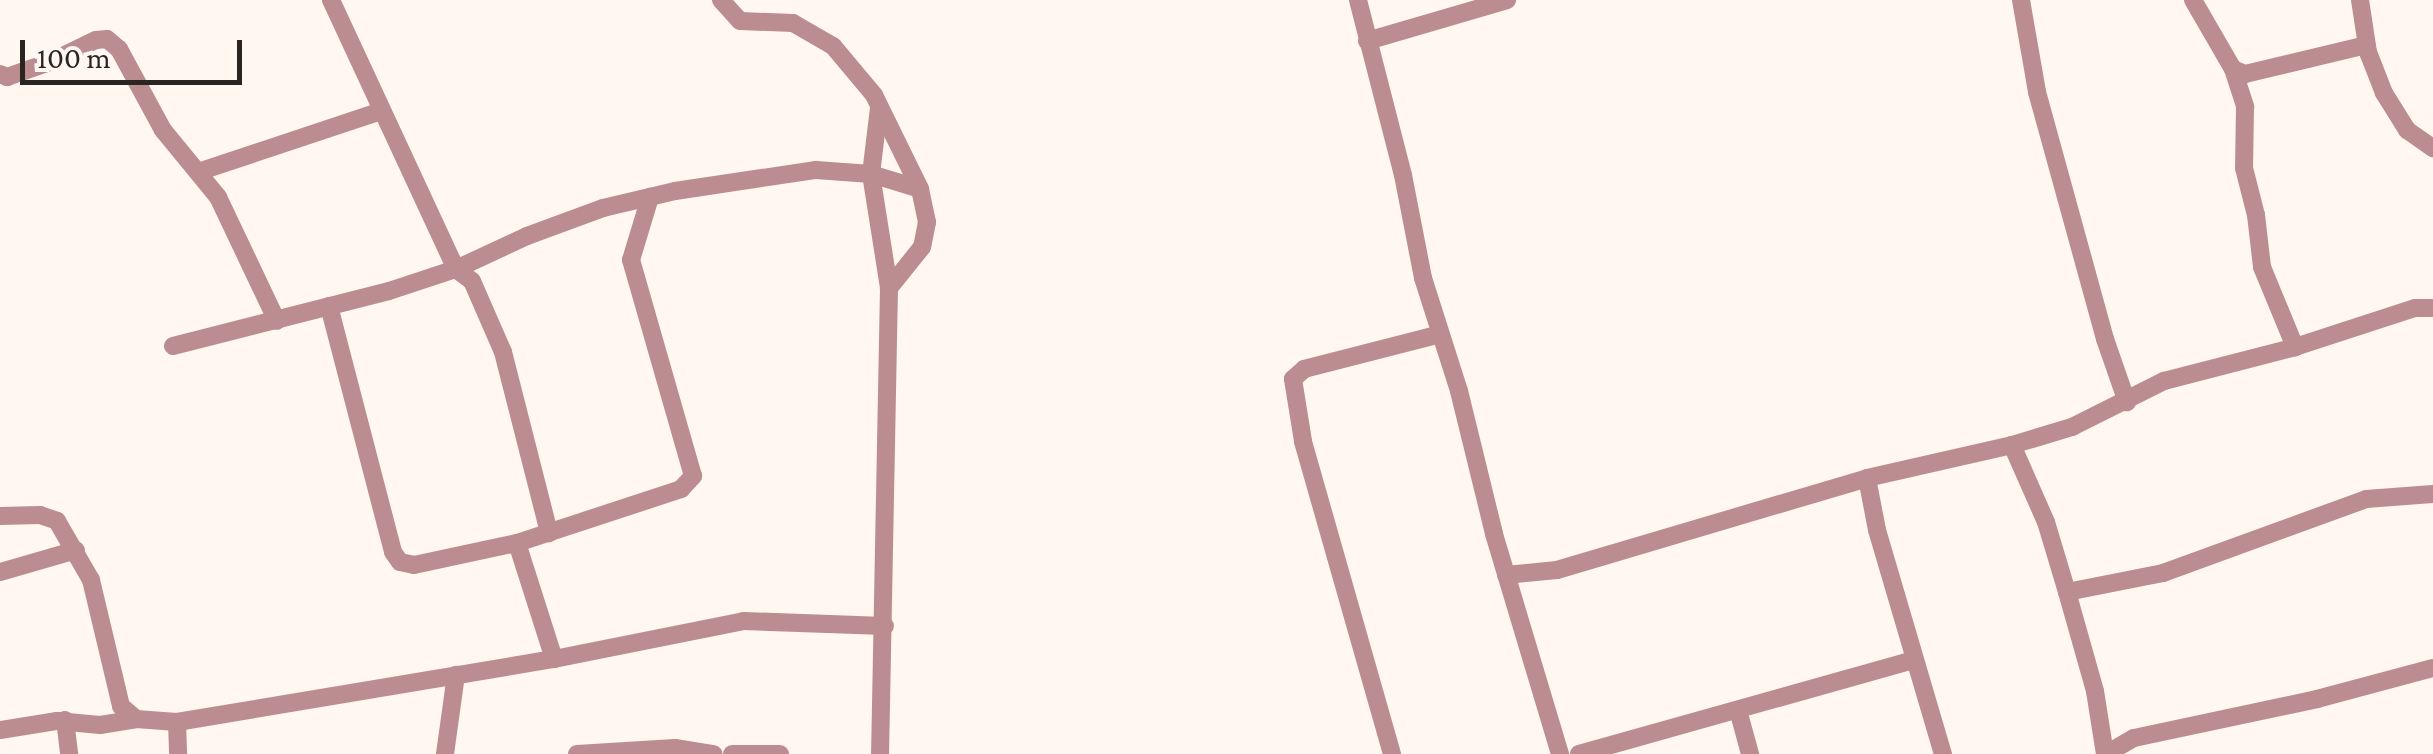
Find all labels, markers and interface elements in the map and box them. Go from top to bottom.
scale bar [25,20,248,82]
text: 100 m [37,41,111,74]

